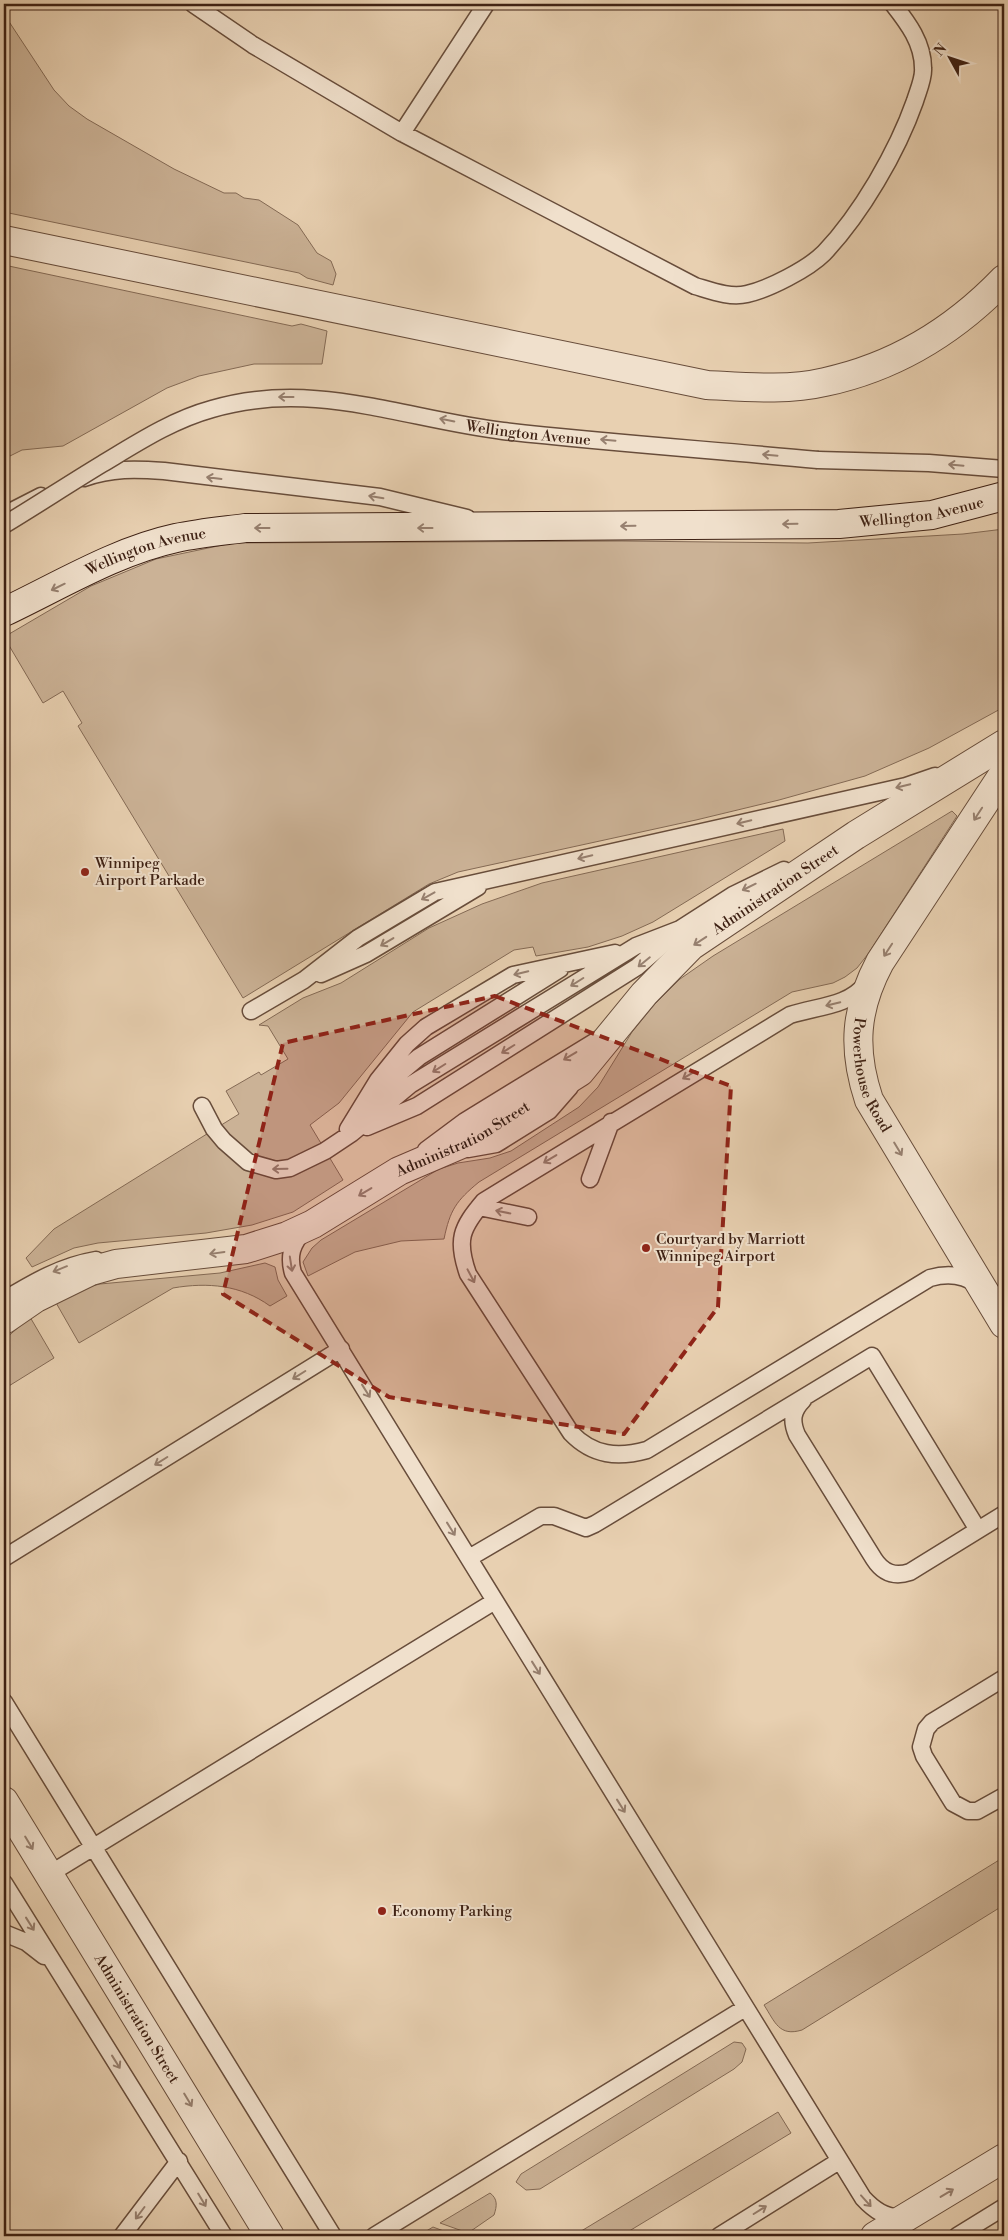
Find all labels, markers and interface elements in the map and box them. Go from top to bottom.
north arrow [926,32,976,82]
text: N [930,40,951,60]
one-way arrow [278,392,294,402]
one-way arrow [439,415,455,425]
street label: Wellington Avenue [463,416,592,450]
one-way arrow [600,436,616,445]
one-way arrow [762,450,778,460]
one-way arrow [948,460,964,470]
one-way arrow [207,473,223,483]
one-way arrow [368,491,384,501]
street label: Wellington Avenue [858,492,986,532]
one-way arrow [782,519,798,529]
one-way arrow [620,521,636,531]
street label: Wellington Avenue [81,523,207,580]
one-way arrow [254,523,270,533]
one-way arrow [417,523,433,533]
one-way arrow [51,582,66,592]
one-way arrow [895,782,911,791]
one-way arrow [972,807,983,821]
one-way arrow [736,818,752,827]
street label: Administration Street [708,840,842,939]
one-way arrow [578,853,594,863]
place label: Winnipeg Airport Parkade [94,854,205,890]
marker: Winnipeg Airport Parkade [79,866,91,878]
one-way arrow [742,883,757,893]
one-way arrow [421,892,436,901]
one-way arrow [693,936,707,946]
one-way arrow [380,937,394,947]
one-way arrow [883,942,893,956]
one-way arrow [638,956,651,967]
one-way arrow [513,969,529,978]
one-way arrow [570,977,584,988]
one-way arrow [826,1000,842,1009]
street label: Powerhouse Road [849,1016,896,1136]
one-way arrow [501,1045,515,1055]
one-way arrow [563,1052,577,1062]
one-way arrow [432,1063,446,1073]
one-way arrow [683,1071,697,1081]
street label: Administration Street [392,1097,534,1181]
one-way arrow [893,1142,903,1156]
one-way arrow [543,1154,557,1164]
one-way arrow [273,1164,289,1174]
one-way arrow [359,1187,373,1197]
one-way arrow [496,1207,512,1216]
place label: Courtyard by Marriott Winnipeg Airport [655,1230,806,1266]
marker: Courtyard by Marriott Winnipeg Airport [640,1242,652,1254]
one-way arrow [209,1248,225,1258]
one-way arrow [287,1256,297,1272]
one-way arrow [53,1265,69,1274]
one-way arrow [466,1269,476,1283]
one-way arrow [293,1371,307,1381]
one-way arrow [361,1383,371,1397]
one-way arrow [155,1456,169,1466]
one-way arrow [446,1522,456,1536]
one-way arrow [532,1660,542,1674]
one-way arrow [617,1799,627,1813]
one-way arrow [24,1836,34,1850]
place label: Economy Parking [392,1902,512,1921]
marker: Economy Parking [376,1905,388,1917]
one-way arrow [25,1917,35,1931]
street label: Administration Street [90,1950,184,2087]
one-way arrow [111,2055,121,2069]
one-way arrow [183,2093,193,2107]
one-way arrow [940,2188,954,2198]
one-way arrow [198,2192,208,2206]
one-way arrow [861,2195,872,2208]
one-way arrow [753,2205,767,2216]
one-way arrow [135,2206,145,2220]

